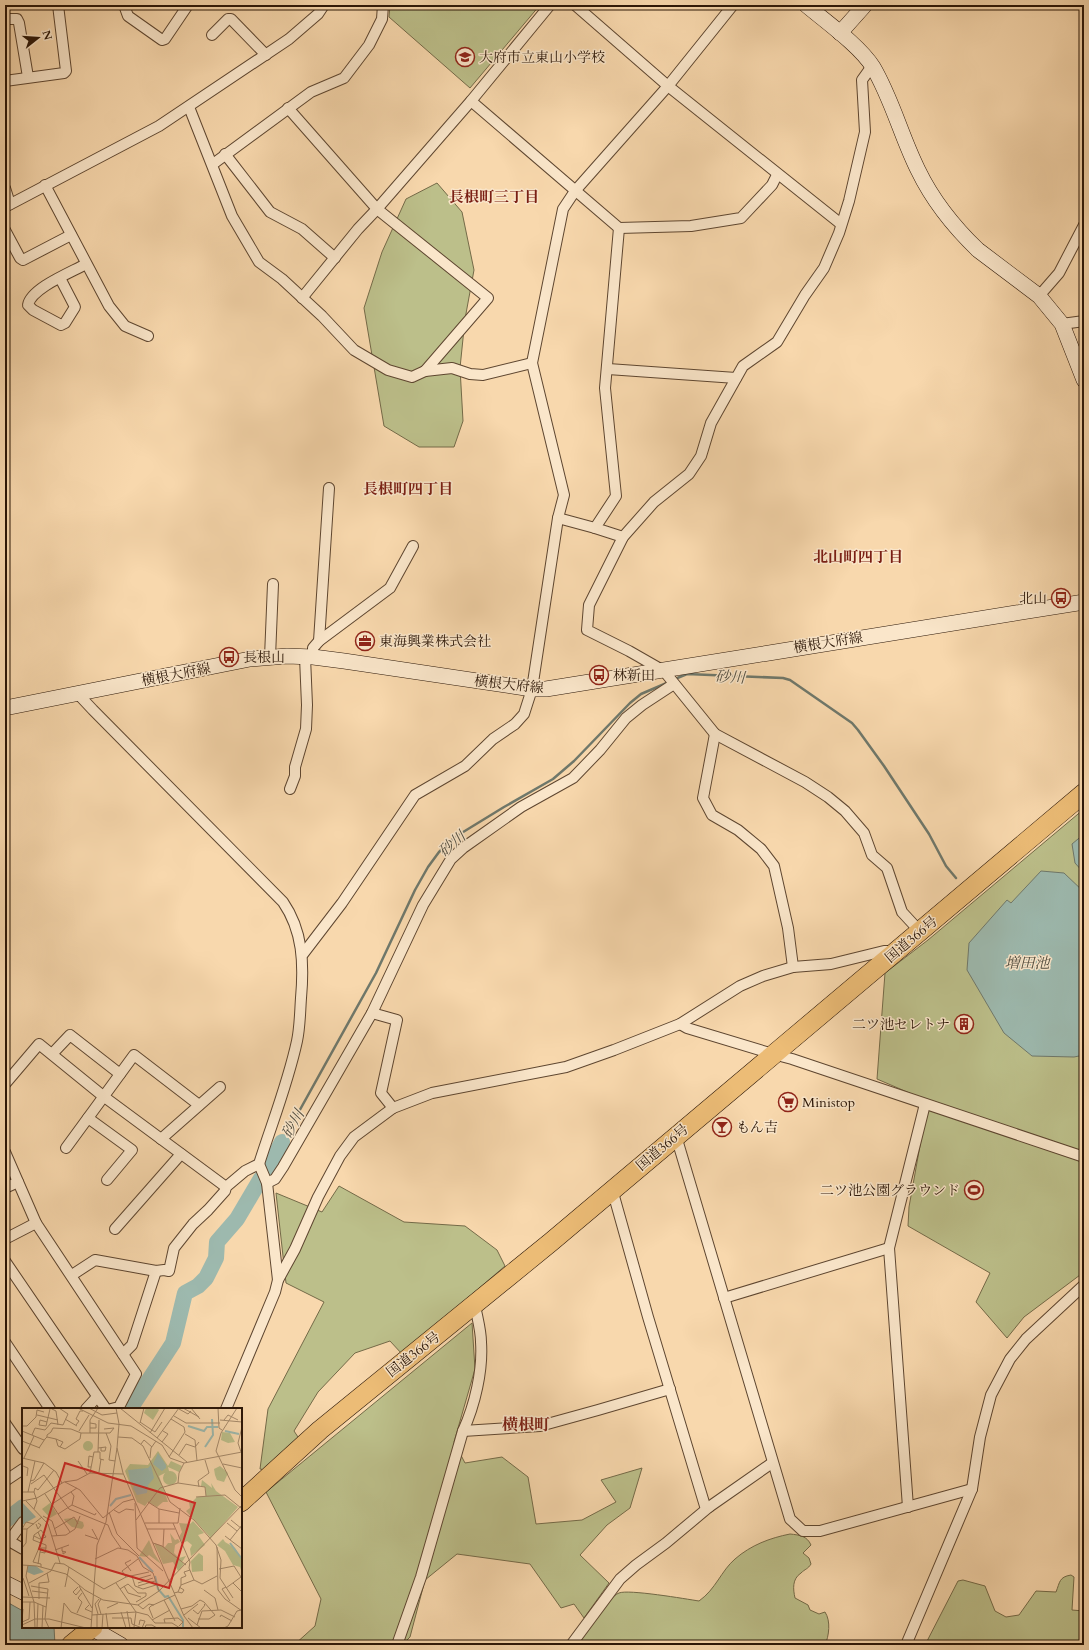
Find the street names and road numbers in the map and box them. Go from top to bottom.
street label: 横根大府線 [792,628,864,657]
street label: 横根大府線 [140,658,212,690]
street label: 横根大府線 [473,671,545,698]
street label: 国道366号 [881,912,942,967]
street label: 国道366号 [632,1120,693,1175]
street label: 国道366号 [382,1327,444,1381]

